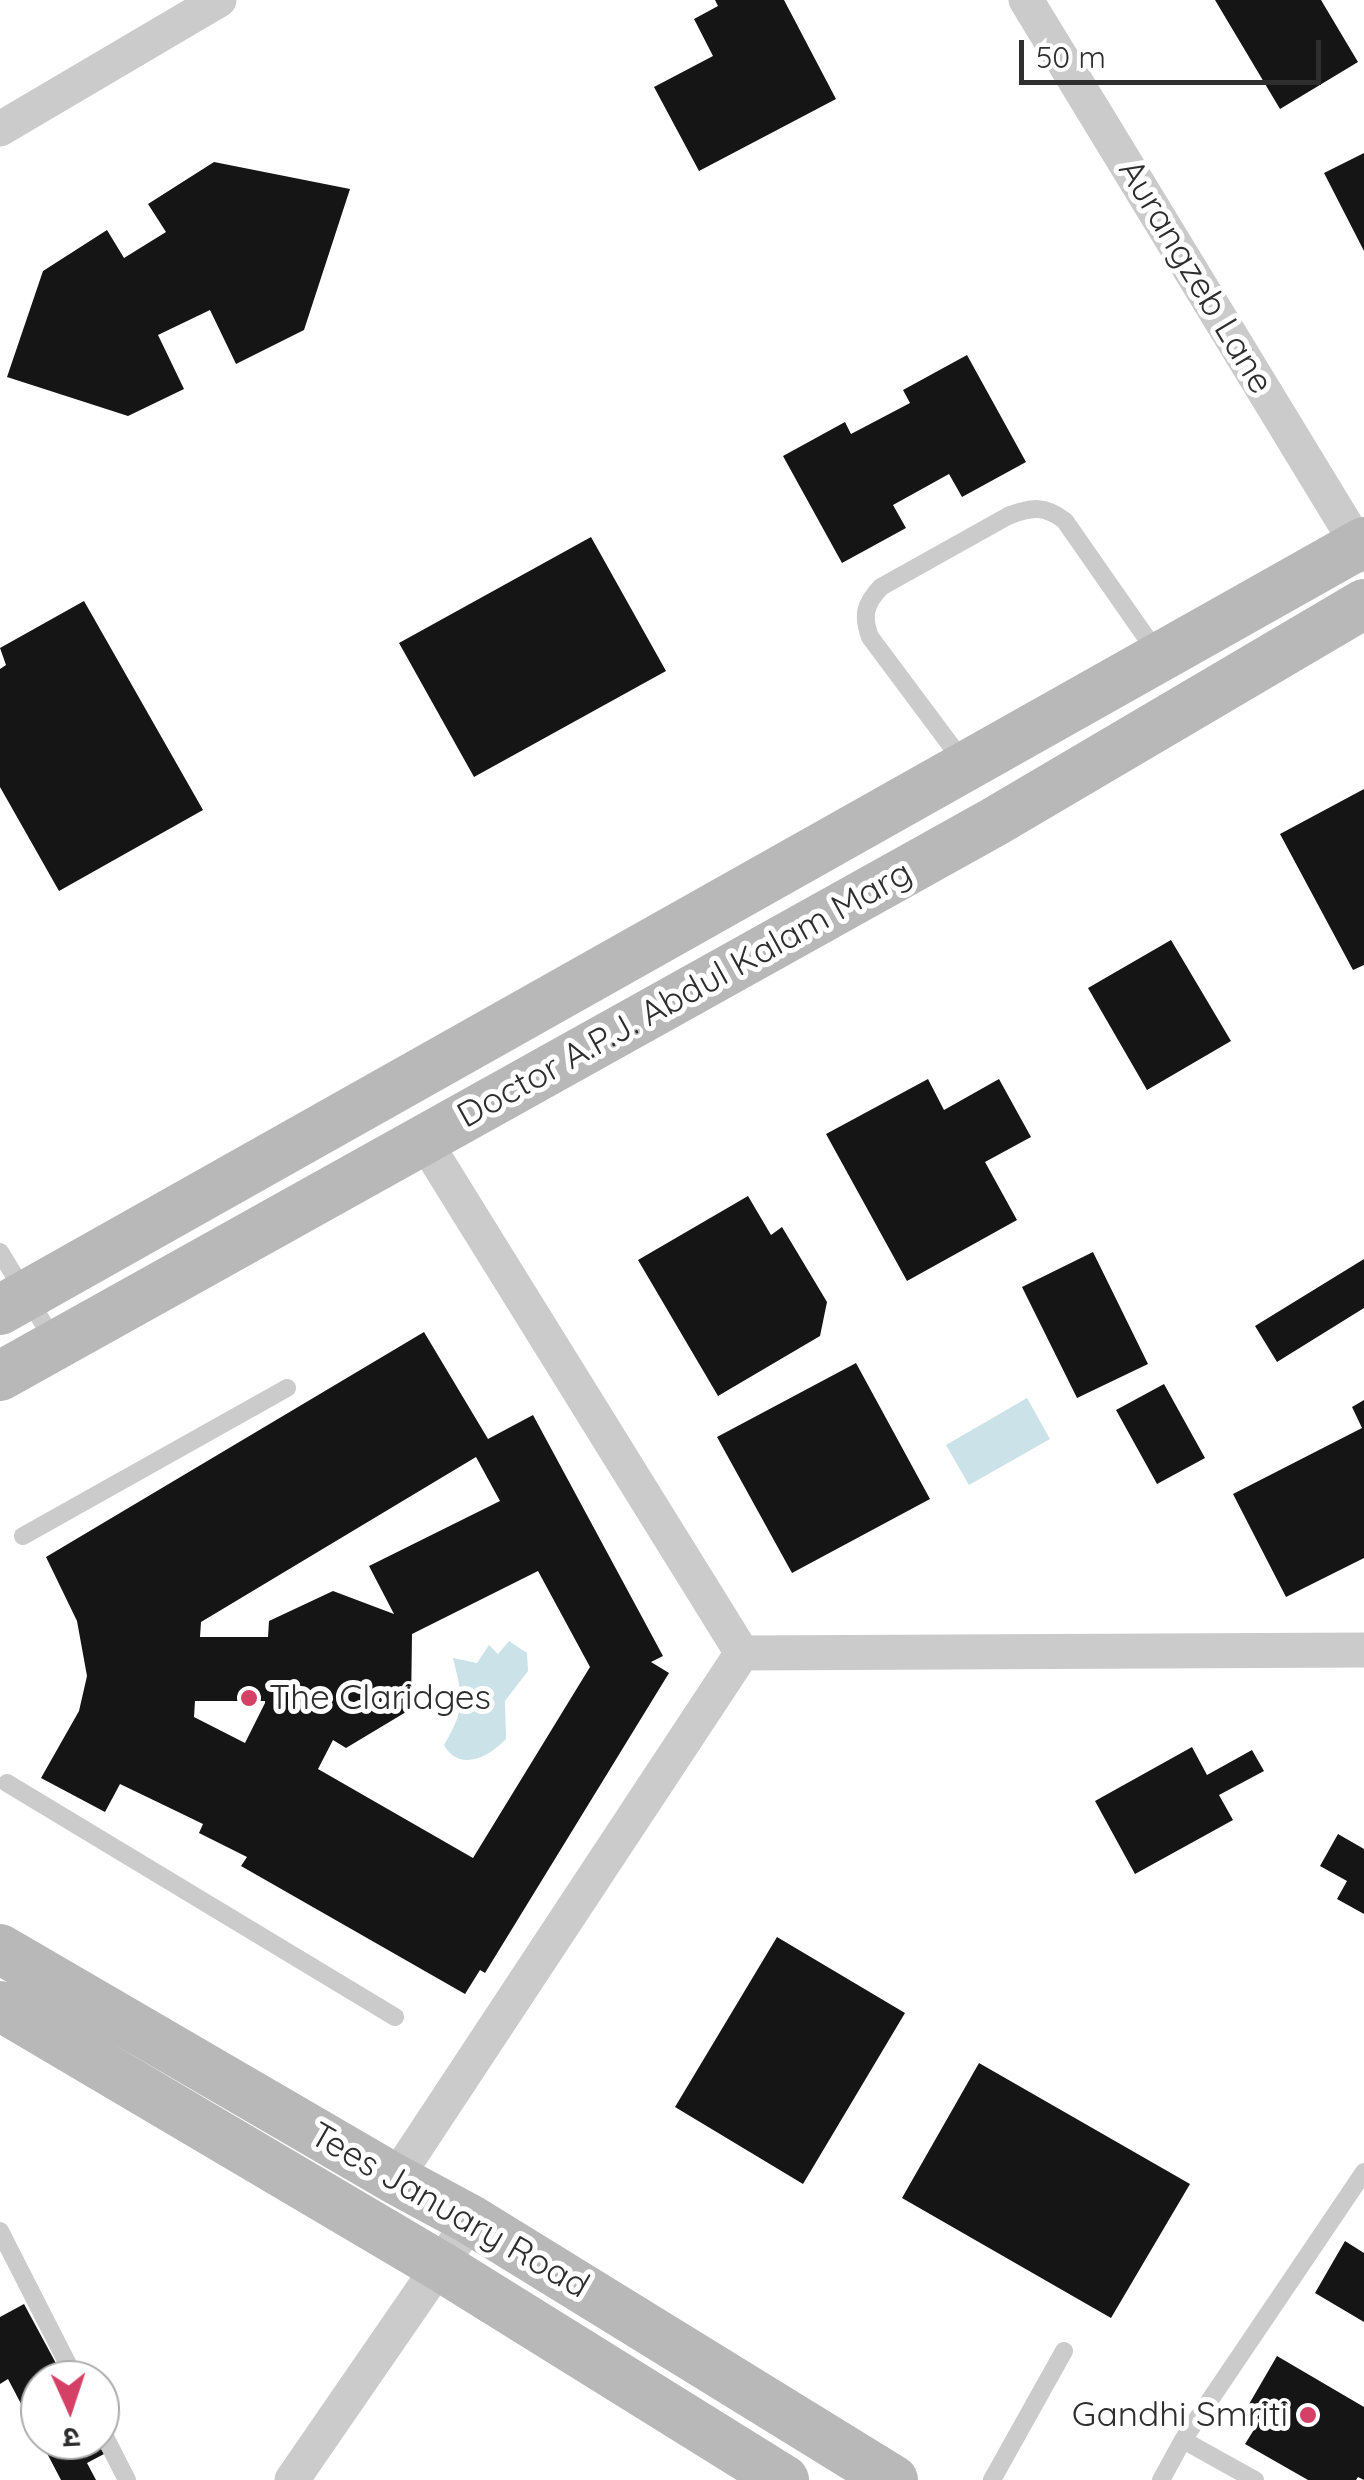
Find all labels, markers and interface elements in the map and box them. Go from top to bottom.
scale bar [1024,20,1326,82]
text: 50 m [1036,38,1106,76]
street label: Aurangzeb Lane [1109,152,1281,402]
street label: Doctor A.P.J. Abdul Kalam Marg [451,852,919,1138]
place label: The Claridges [269,1677,491,1719]
marker: The Claridges [238,1687,260,1709]
street label: Tees January Road [302,2114,596,2308]
north arrow [20,2360,120,2460]
place label: Gandhi Smriti [1072,2394,1288,2436]
marker: Gandhi Smriti [1297,2404,1319,2426]
text: उ [62,2421,81,2456]

